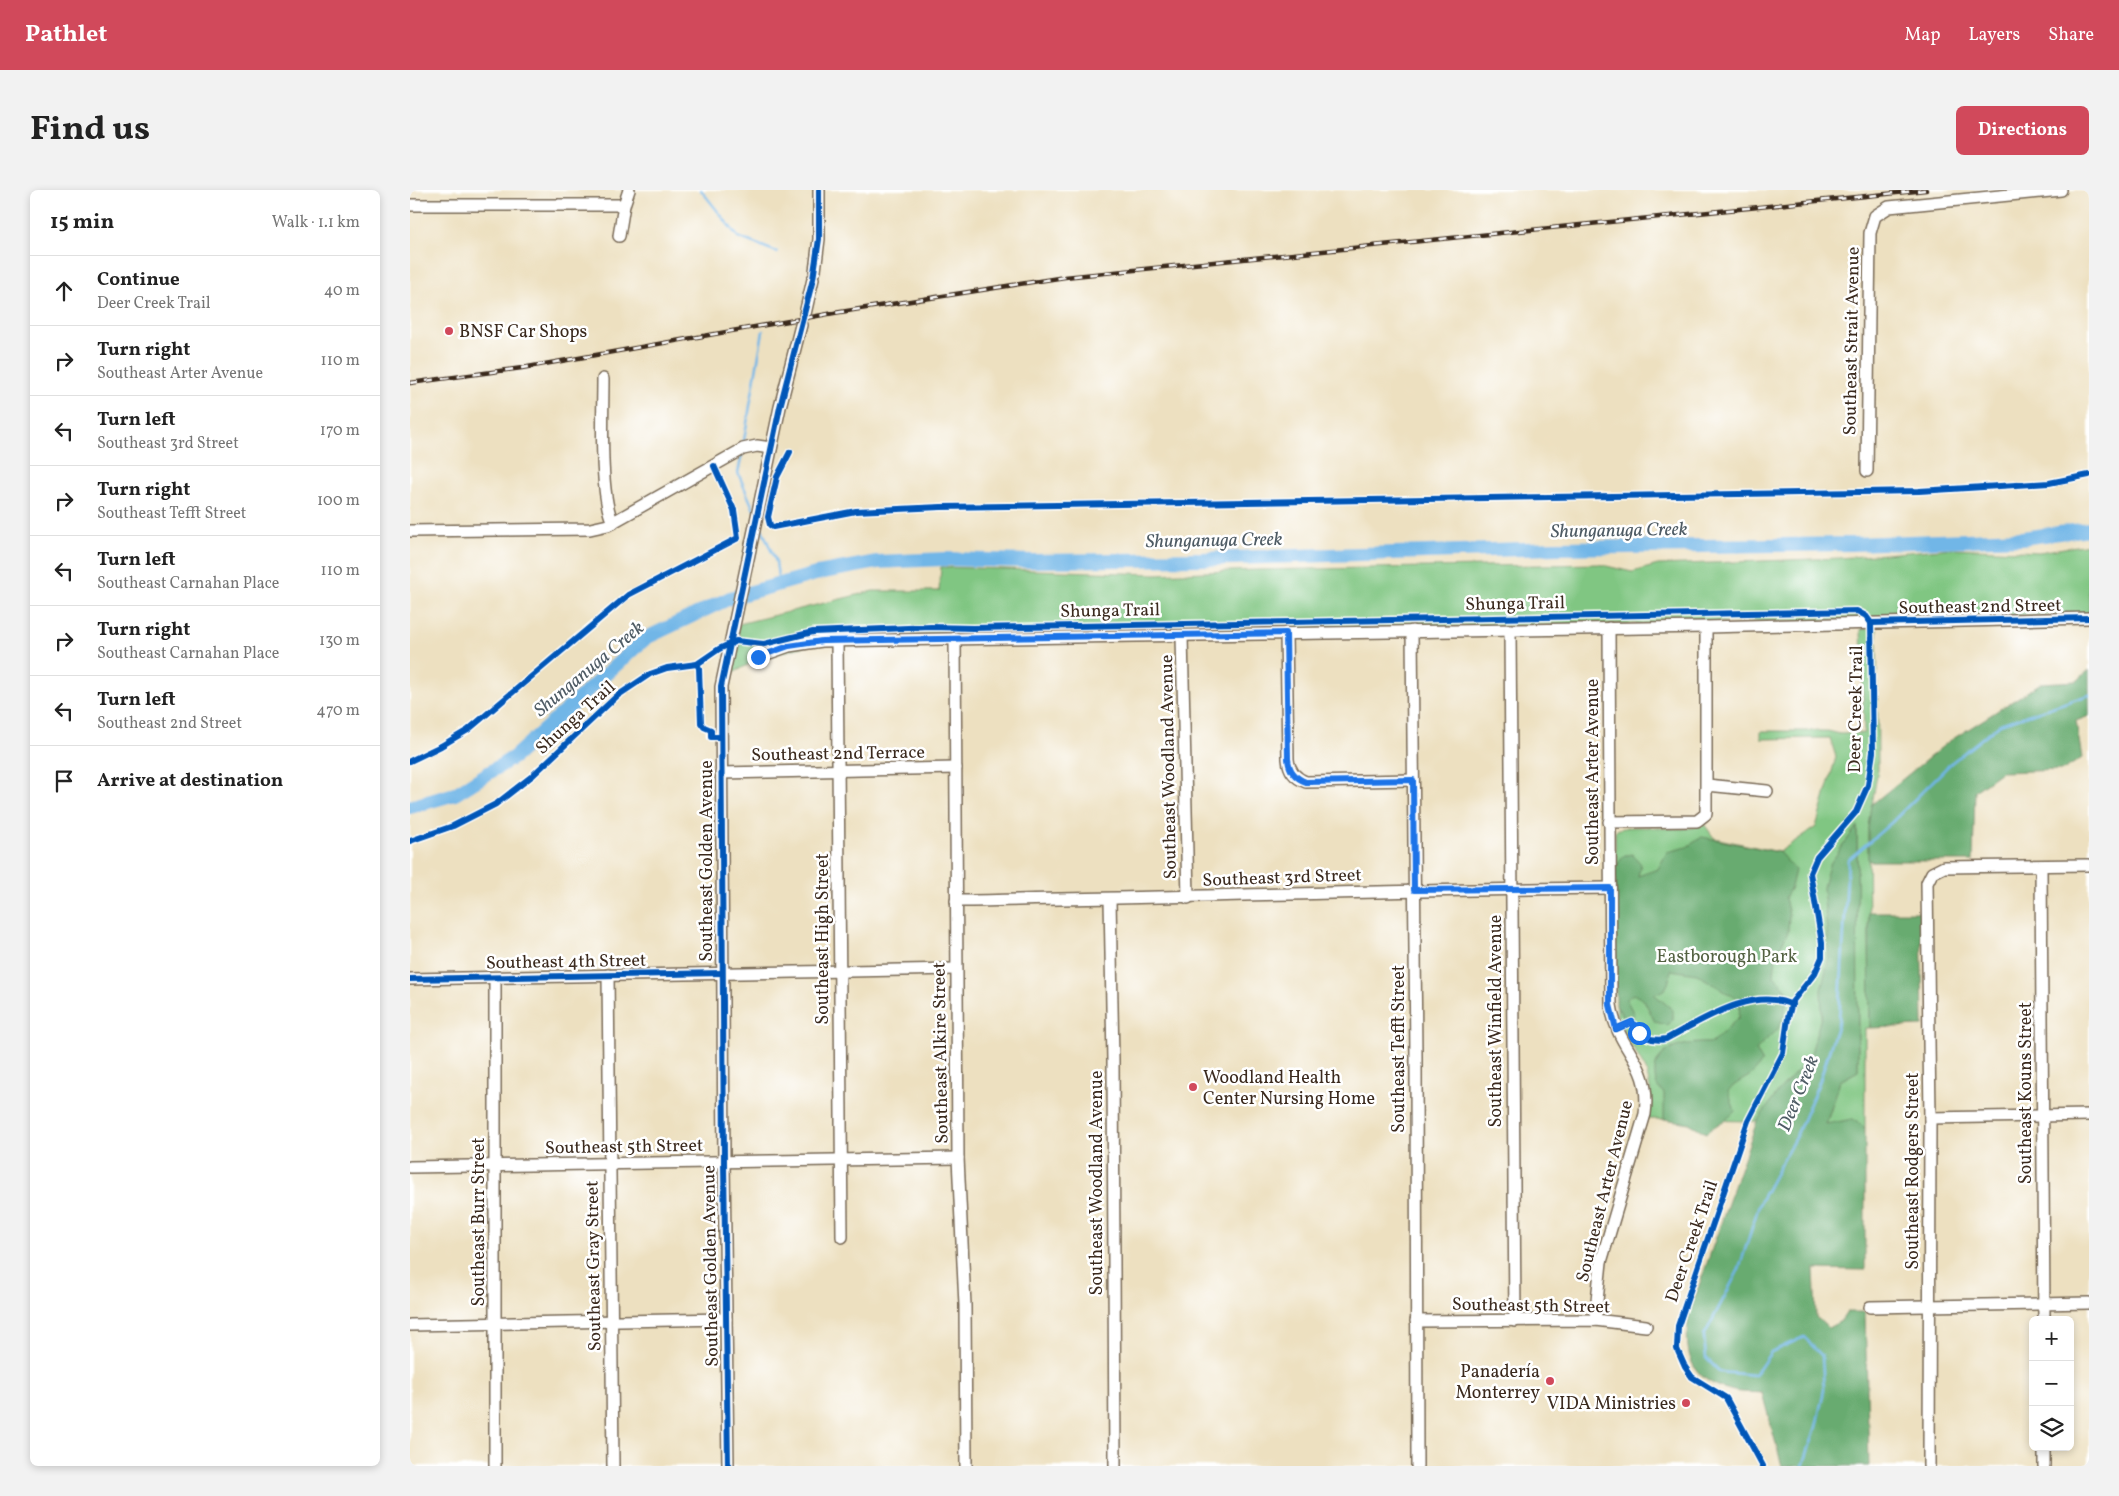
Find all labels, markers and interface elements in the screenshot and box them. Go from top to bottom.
text: Pathlet [25,18,107,52]
text: Map [1904,23,1940,48]
text: Layers [1968,23,2020,48]
text: Share [2048,23,2094,48]
text: Find us [30,106,150,154]
button: Directions [1956,106,2089,155]
text: 15 min [50,208,114,237]
text: Walk · 1.1 km [272,212,360,234]
street label: Southeast Strait Avenue [1838,246,1867,436]
text: Continue [97,267,180,293]
icon: ahead [50,277,78,305]
text: 40 m [324,280,360,302]
text: Deer Creek Trail [97,293,211,315]
place label: BNSF Car Shops [459,320,587,345]
marker: BNSF Car Shops [443,325,455,337]
text: Turn right [97,337,190,363]
icon: right [50,347,78,375]
text: 110 m [321,350,360,372]
text: Southeast Arter Avenue [97,363,263,385]
text: Turn left [97,407,176,433]
icon: left [50,417,78,445]
text: 170 m [320,420,360,442]
text: Southeast 3rd Street [97,433,239,455]
text: Turn right [97,477,190,503]
icon: right [50,487,78,515]
text: 100 m [317,490,360,512]
text: Southeast Tefft Street [97,503,246,525]
water label: Shunganuga Creek [1550,517,1688,545]
water label: Shunganuga Creek [1145,527,1283,555]
text: Turn left [97,547,176,573]
icon: left [50,557,78,585]
text: 110 m [321,560,360,582]
text: Southeast Carnahan Place [97,573,279,595]
street label: Shunga Trail [1465,591,1565,618]
street label: Southeast 2nd Street [1898,594,2062,621]
street label: Shunga Trail [1060,598,1160,625]
water label: Shunganuga Creek [529,616,650,723]
text: Turn right [97,617,190,643]
icon: right [50,627,78,655]
text: 130 m [319,630,360,652]
text: Southeast Carnahan Place [97,643,279,665]
street label: Deer Creek Trail [1843,645,1870,773]
route end [747,646,770,669]
street label: Southeast Woodland Avenue [1155,654,1184,880]
street label: Shunga Trail [531,675,621,761]
street label: Southeast Arter Avenue [1581,679,1606,865]
text: Turn left [97,687,176,713]
icon: left [50,697,78,725]
text: 470 m [316,700,360,722]
text: Southeast 2nd Street [97,713,242,735]
street label: Southeast 2nd Terrace [751,740,925,769]
street label: Southeast Golden Avenue [695,760,720,962]
icon: arrive [50,767,78,795]
text: Arrive at destination [97,768,283,794]
street label: Southeast High Street [811,853,836,1025]
street label: Southeast 3rd Street [1202,863,1362,894]
street label: Southeast Winfield Avenue [1484,915,1509,1127]
park label: Eastborough Park [1657,945,1798,970]
street label: Southeast 4th Street [486,949,646,976]
street label: Southeast Alkire Street [927,962,956,1144]
street label: Southeast Tefft Street [1387,965,1412,1133]
street label: Southeast Kouns Street [2014,1002,2039,1184]
route start [1628,1022,1651,1045]
water label: Deer Creek [1772,1052,1826,1136]
place label: Woodland Health Center Nursing Home [1203,1066,1375,1112]
street label: Southeast Woodland Avenue [1085,1071,1110,1295]
street label: Southeast Rodgers Street [1901,1072,1926,1270]
marker: Woodland Health Center Nursing Home [1187,1081,1199,1093]
street label: Southeast Arter Avenue [1571,1098,1640,1285]
street label: Southeast 5th Street [545,1134,703,1161]
street label: Southeast Burr Street [467,1137,492,1307]
street label: Southeast Golden Avenue [697,1165,726,1367]
street label: Deer Creek Trail [1660,1177,1725,1306]
street label: Southeast Gray Street [581,1180,608,1352]
street label: Southeast 5th Street [1452,1293,1610,1320]
map controls [2029,1316,2074,1451]
button: + [2029,1316,2074,1361]
place label: Panadería Monterrey [1455,1360,1540,1406]
button: − [2029,1361,2074,1406]
marker: Panadería Monterrey [1544,1375,1556,1387]
place label: VIDA Ministries [1547,1392,1676,1417]
marker: VIDA Ministries [1680,1397,1692,1409]
button: layers [2029,1406,2074,1451]

